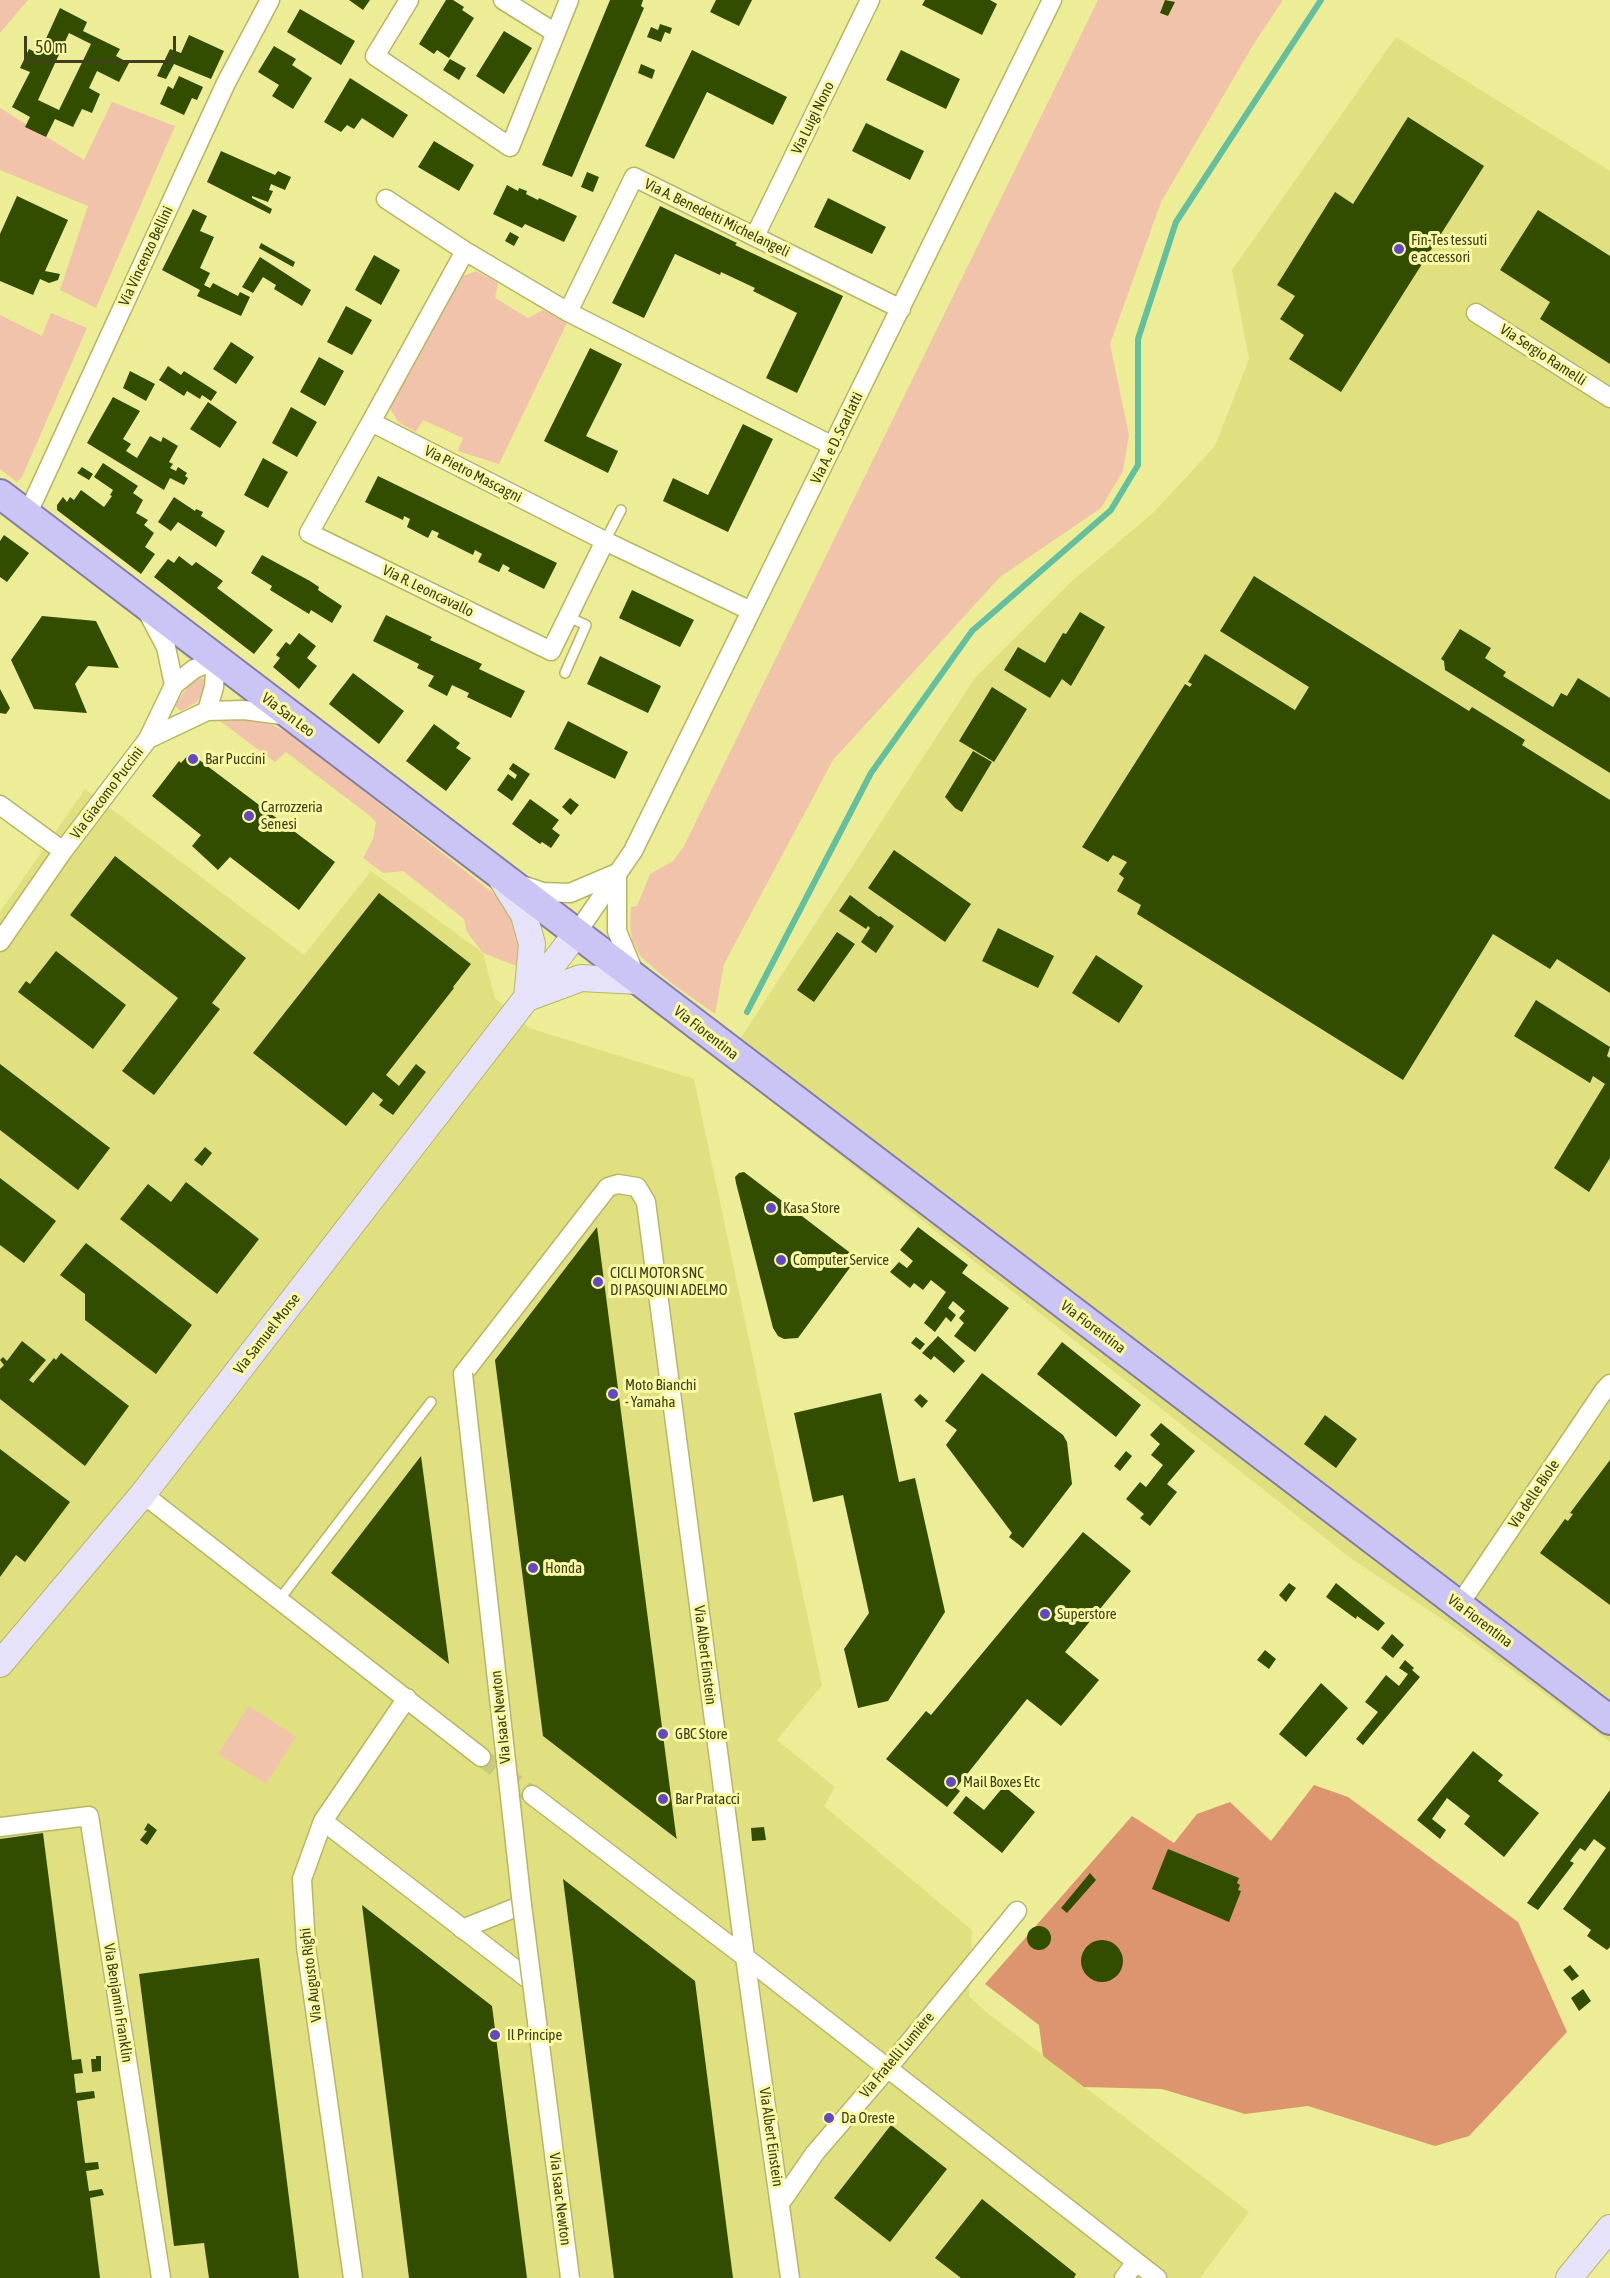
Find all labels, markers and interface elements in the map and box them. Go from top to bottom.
scale bar [27,24,178,62]
text: 50 m [35,36,67,57]
street label: Via Luigi Nono [788,79,838,157]
street label: Via A. Benedetti Michelangeli [641,175,793,261]
street label: Via Vincenzo Bellini [115,203,177,309]
place label: Fin-Tes tessuti e accessori [1411,231,1487,266]
marker: Fin-Tes tessuti e accessori [1392,242,1406,256]
street label: Via Sergio Ramelli [1496,320,1590,390]
street label: Via A. e D. Scarlatti [807,389,867,487]
street label: Via Pietro Mascagni [421,442,525,506]
street label: Via R. Leoncavallo [379,561,477,621]
street label: Via San Leo [258,689,318,741]
street label: Via Giacomo Puccini [67,743,147,843]
place label: Bar Puccini [205,750,265,768]
marker: Bar Puccini [186,752,200,766]
place label: Carrozzeria Senesi [261,798,323,833]
marker: Carrozzeria Senesi [242,809,256,823]
street label: Via Fiorentina [670,1002,742,1064]
place label: Kasa Store [783,1199,840,1217]
marker: Kasa Store [764,1201,778,1215]
place label: Computer Service [793,1251,889,1269]
marker: Computer Service [774,1253,788,1267]
place label: CICLI MOTOR SNC DI PASQUINI ADELMO [610,1264,728,1299]
marker: CICLI MOTOR SNC DI PASQUINI ADELMO [591,1275,605,1289]
street label: Via Samuel Morse [230,1290,304,1378]
street label: Via Fiorentina [1057,1297,1129,1357]
place label: Moto Bianchi - Yamaha [625,1376,696,1411]
marker: Moto Bianchi - Yamaha [606,1387,620,1401]
street label: Via delle Biole [1505,1456,1563,1532]
place label: Honda [545,1559,582,1577]
marker: Honda [526,1561,540,1575]
street label: Via Fiorentina [1444,1591,1516,1651]
street label: Via Albert Einstein [690,1604,720,1706]
place label: Superstore [1057,1605,1117,1623]
marker: Superstore [1038,1607,1052,1621]
street label: Via Isaac Newton [487,1670,515,1764]
place label: GBC Store [675,1725,728,1743]
marker: GBC Store [656,1727,670,1741]
place label: Mail Boxes Etc [963,1773,1040,1791]
marker: Mail Boxes Etc [944,1775,958,1789]
place label: Bar Pratacci [675,1790,740,1808]
marker: Bar Pratacci [656,1792,670,1806]
street label: Via Augusto Righi [296,1927,326,2023]
street label: Via Benjamin Franklin [100,1942,136,2064]
street label: Via Fratelli Lumière [856,2008,938,2102]
place label: Il Principe [507,2026,562,2044]
marker: Il Principe [488,2028,502,2042]
street label: Via Albert Einstein [755,2086,787,2188]
place label: Da Oreste [841,2109,895,2127]
marker: Da Oreste [822,2111,836,2125]
street label: Via Isaac Newton [545,2152,575,2246]

